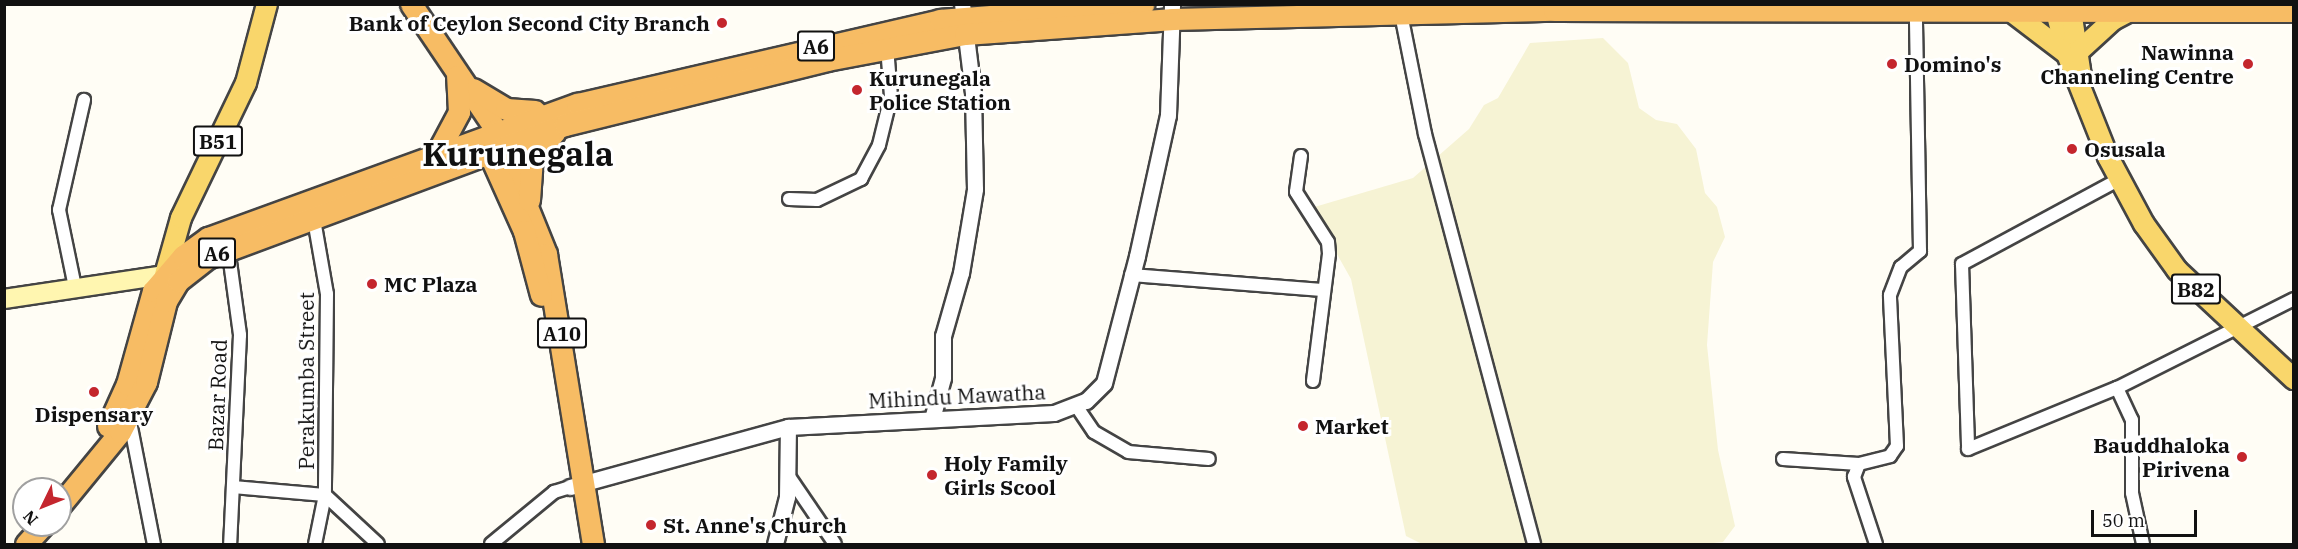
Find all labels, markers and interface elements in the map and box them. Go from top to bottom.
place label: Bank of Ceylon Second City Branch [349,10,710,36]
marker: Bank of Ceylon Second City Branch [715,16,729,30]
road number: A6 [796,29,836,63]
place label: Nawinna Channeling Centre [2040,39,2234,89]
place label: Domino's [1904,51,2001,77]
marker: Nawinna Channeling Centre [2239,55,2257,73]
marker: Domino's [1885,57,1899,71]
place label: Kurunegala Police Station [869,65,1011,115]
marker: Kurunegala Police Station [850,83,864,97]
road number: B51 [192,124,244,158]
district label: Kurunegala [422,134,614,174]
place label: Osusala [2084,136,2166,162]
marker: Osusala [2065,142,2079,156]
road number: A6 [198,236,236,270]
place label: MC Plaza [384,271,478,297]
road number: B82 [2170,272,2222,306]
marker: MC Plaza [365,277,379,291]
street label: Perakumba Street [293,292,319,470]
road number: A10 [536,316,588,350]
street label: Bazar Road [202,339,232,451]
street label: Mihindu Mawatha [868,379,1046,413]
marker: Dispensary [87,385,101,399]
place label: Dispensary [35,401,153,427]
place label: Market [1315,413,1389,439]
marker: Market [1296,419,1310,433]
place label: Bauddhaloka Pirivena [2093,432,2230,482]
place label: Holy Family Girls Scool [944,450,1068,500]
marker: Bauddhaloka Pirivena [2235,450,2249,464]
marker: Holy Family Girls Scool [925,468,939,482]
north arrow [12,477,72,537]
scale bar [2094,498,2200,536]
text: N [19,506,42,529]
text: 50 m [2102,509,2145,532]
place label: St. Anne's Church [663,512,847,538]
marker: St. Anne's Church [644,518,658,532]

